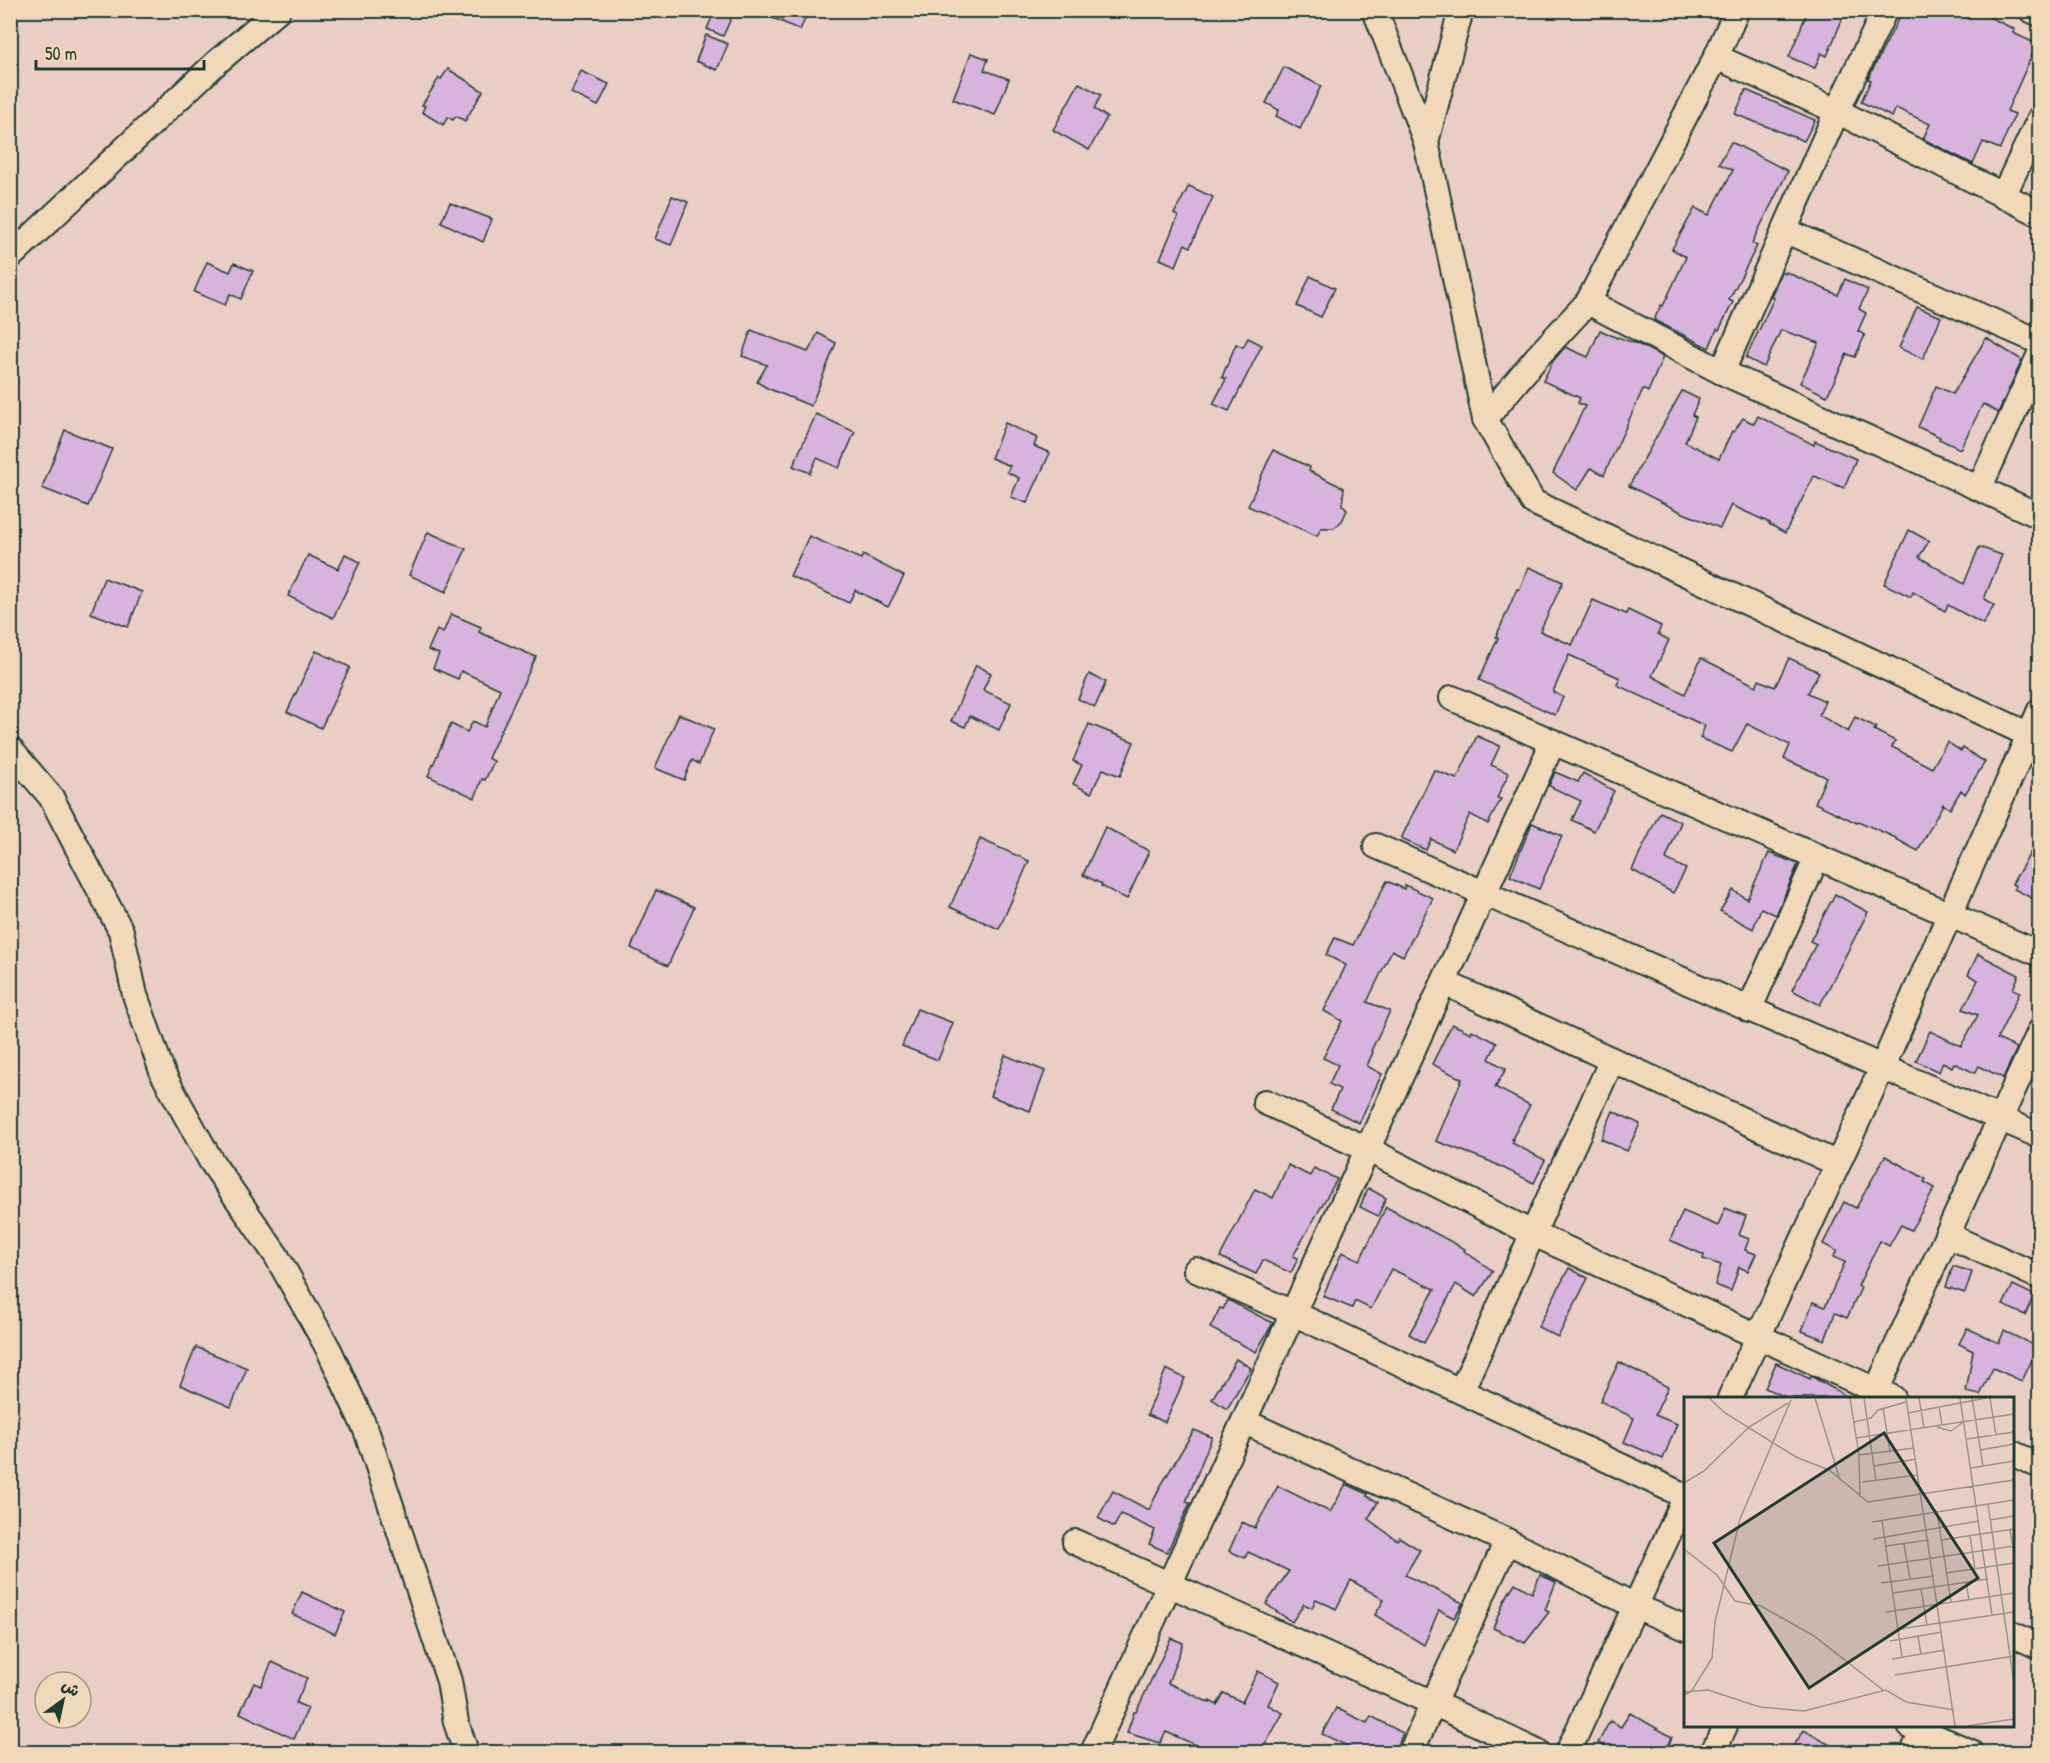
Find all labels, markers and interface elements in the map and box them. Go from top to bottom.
scale bar [36,33,204,71]
text: 50 m [45,41,77,66]
inset map [1684,1397,2014,1727]
north arrow [33,1670,93,1730]
text: ش [58,1673,85,1701]

